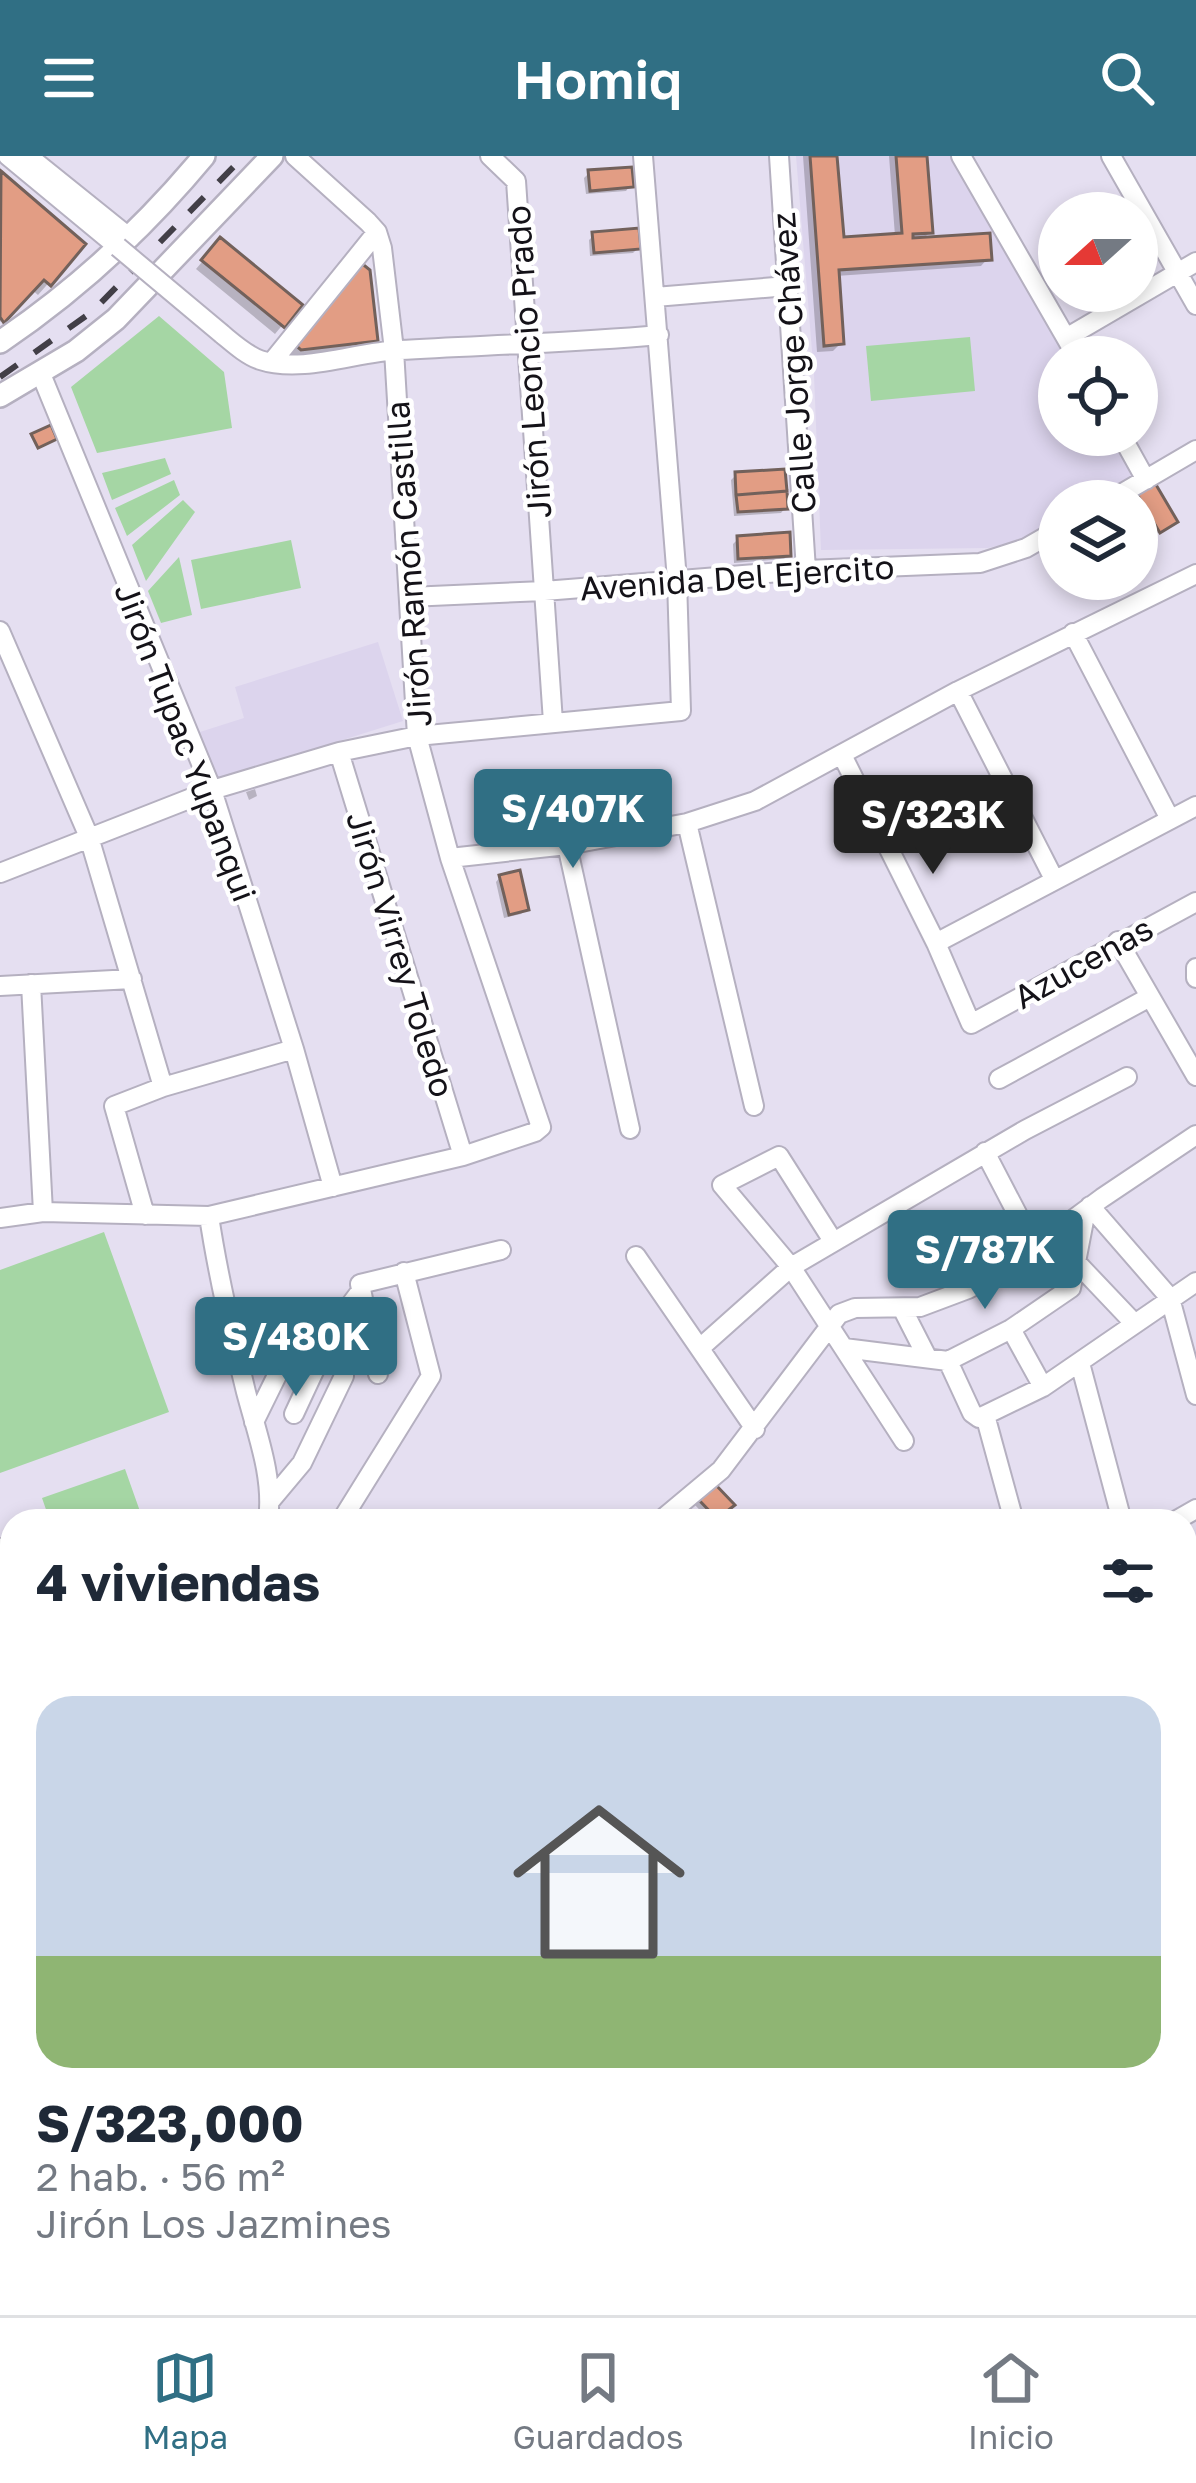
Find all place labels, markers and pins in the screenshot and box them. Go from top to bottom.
pin: S/407K [475,769,671,871]
pin: S/323K [835,775,1031,877]
pin: S/787K [887,1210,1083,1312]
pin: S/480K [198,1297,394,1399]

